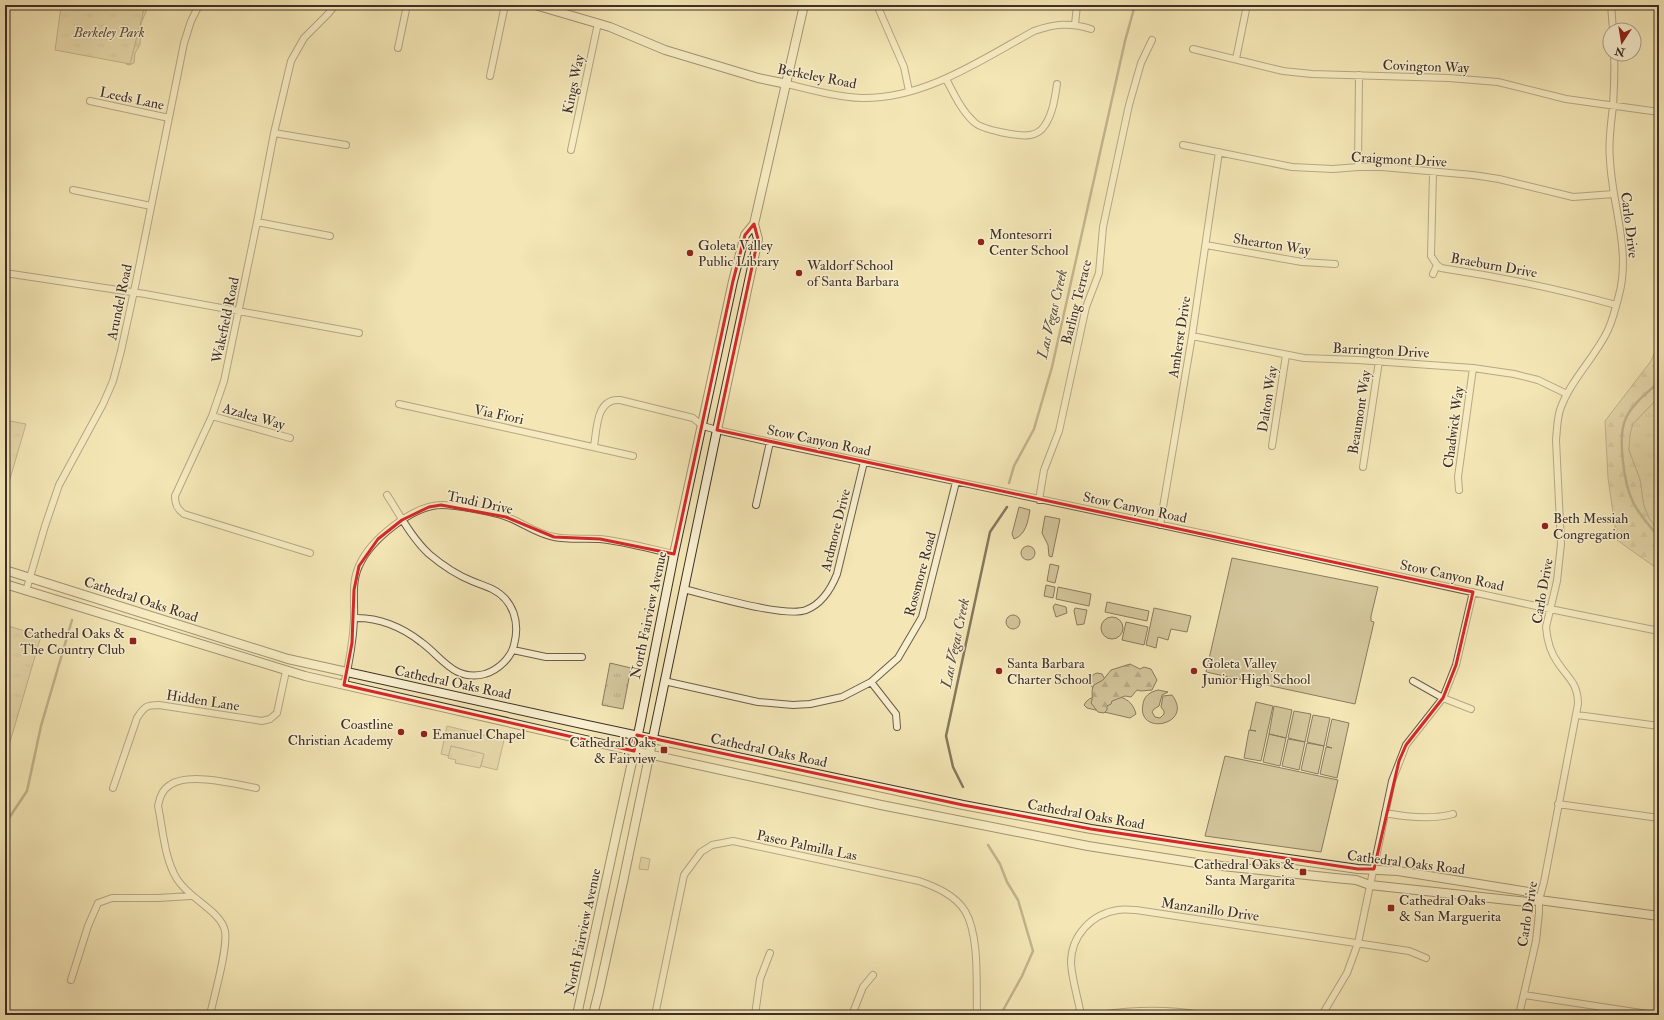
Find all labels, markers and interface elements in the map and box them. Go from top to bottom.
north arrow [1602,22,1642,62]
park label: Berkeley Park [72,24,145,41]
text: N [1613,44,1627,59]
street label: Kings Way [559,52,589,115]
street label: Covington Way [1382,56,1471,78]
street label: Berkeley Road [776,60,858,93]
street label: Leeds Lane [98,83,166,114]
street label: Craigmont Drive [1351,149,1447,171]
street label: Carlo Drive [1617,191,1642,259]
place label: Montesorri Center School [989,226,1069,259]
street label: Shearton Way [1232,230,1313,260]
place label: Goleta Valley Public Library [698,237,780,271]
marker: Montesorri Center School [976,237,986,247]
marker: Goleta Valley Public Library [685,248,695,258]
street label: Braeburn Drive [1449,250,1539,281]
place label: Waldorf School of Santa Barbara [806,257,899,290]
street label: Barling Terrace [1058,258,1095,346]
street label: Arundel Road [103,263,136,343]
marker: Waldorf School of Santa Barbara [794,268,804,278]
water label: Las Vegas Creek [1033,268,1072,362]
street label: Wakefield Road [208,276,243,366]
street label: Amherst Drive [1164,295,1194,380]
street label: Barrington Drive [1332,339,1430,362]
street label: Dalton Way [1254,364,1282,434]
street label: Beaumont Way [1344,368,1376,456]
street label: Chadwick Way [1439,384,1469,469]
street label: Azalea Way [219,399,288,435]
street label: Via Fiori [473,401,526,428]
street label: Stow Canyon Road [765,421,872,461]
street label: Trudi Drive [445,487,515,518]
street label: Ardmore Drive [817,487,854,574]
street label: Stow Canyon Road [1081,488,1188,528]
place label: Beth Messiah Congregation [1553,510,1630,543]
marker: Beth Messiah Congregation [1540,521,1550,531]
street label: Rossmore Road [901,530,940,618]
street label: North Fairview Avenue [627,550,670,680]
street label: Stow Canyon Road [1398,556,1505,596]
street label: Carlo Drive [1528,557,1557,625]
street label: Cathedral Oaks Road [82,573,200,626]
water label: Las Vegas Creek [937,596,974,691]
place label: Cathedral Oaks & The Country Club [20,625,125,659]
marker: Cathedral Oaks & The Country Club [128,636,138,646]
place label: Santa Barbara Charter School [1007,655,1092,688]
place label: Goleta Valley Junior High School [1201,655,1311,688]
street label: Cathedral Oaks Road [393,662,513,703]
marker: Santa Barbara Charter School [994,666,1004,676]
marker: Goleta Valley Junior High School [1189,666,1199,676]
street label: Hidden Lane [165,686,241,715]
place label: Coastline Christian Academy [288,716,394,750]
place label: Emanuel Chapel [432,726,526,744]
marker: Coastline Christian Academy [396,727,406,737]
marker: Emanuel Chapel [419,729,429,739]
street label: Cathedral Oaks Road [709,730,829,771]
place label: Cathedral Oaks & Fairview [569,734,656,767]
marker: Cathedral Oaks & Fairview [659,745,669,755]
street label: Cathedral Oaks Road [1026,796,1146,833]
street label: Paseo Palmilla Las [755,827,859,864]
street label: Cathedral Oaks Road [1346,847,1466,878]
place label: Cathedral Oaks & Santa Margarita [1194,856,1295,889]
street label: North Fairview Avenue [561,867,604,997]
marker: Cathedral Oaks & Santa Margarita [1298,867,1308,877]
street label: Carlo Drive [1514,880,1541,948]
place label: Cathedral Oaks & San Marguerita [1399,892,1501,925]
street label: Manzanillo Drive [1160,894,1260,925]
marker: Cathedral Oaks & San Marguerita [1386,903,1396,913]

